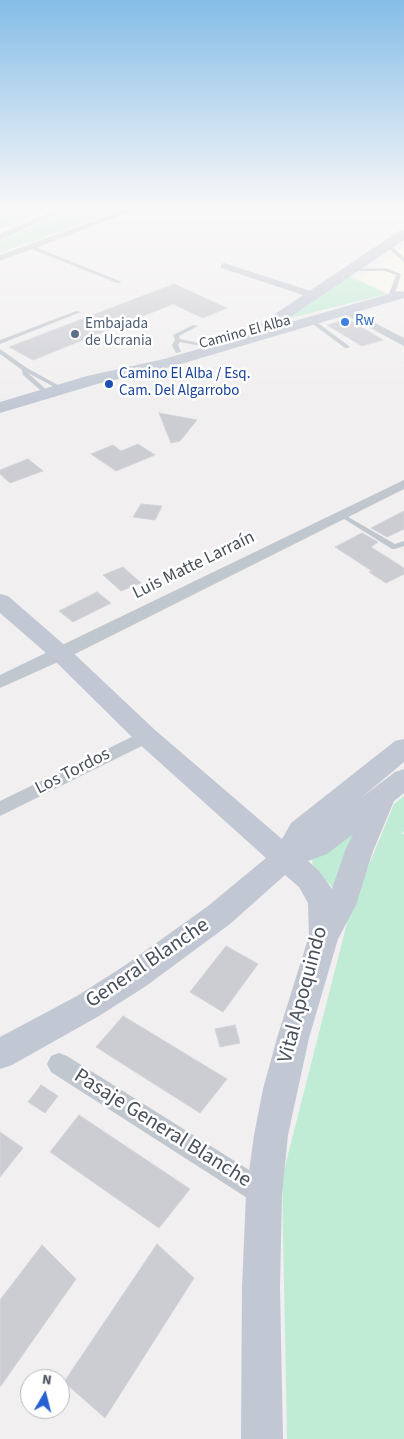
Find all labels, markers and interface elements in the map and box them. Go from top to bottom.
street label: Camino El Alba [197,312,293,354]
place label: Rw [355,313,374,331]
place label: Embajada de Ucrania [85,316,152,351]
marker: Rw [339,316,351,328]
marker: Embajada de Ucrania [69,328,81,340]
place label: Camino El Alba / Esq. Cam. Del Algarrobo [119,366,250,401]
marker: Camino El Alba / Esq. Cam. Del Algarrobo [103,378,115,390]
street label: Luis Matte Larraín [129,527,259,605]
street label: Los Tordos [32,744,114,800]
street label: General Blanche [82,913,214,1015]
street label: Vital Apoquindo [274,924,334,1066]
street label: Pasaje General Blanche [69,1064,255,1194]
north arrow [20,1369,70,1419]
text: N [41,1370,53,1391]

